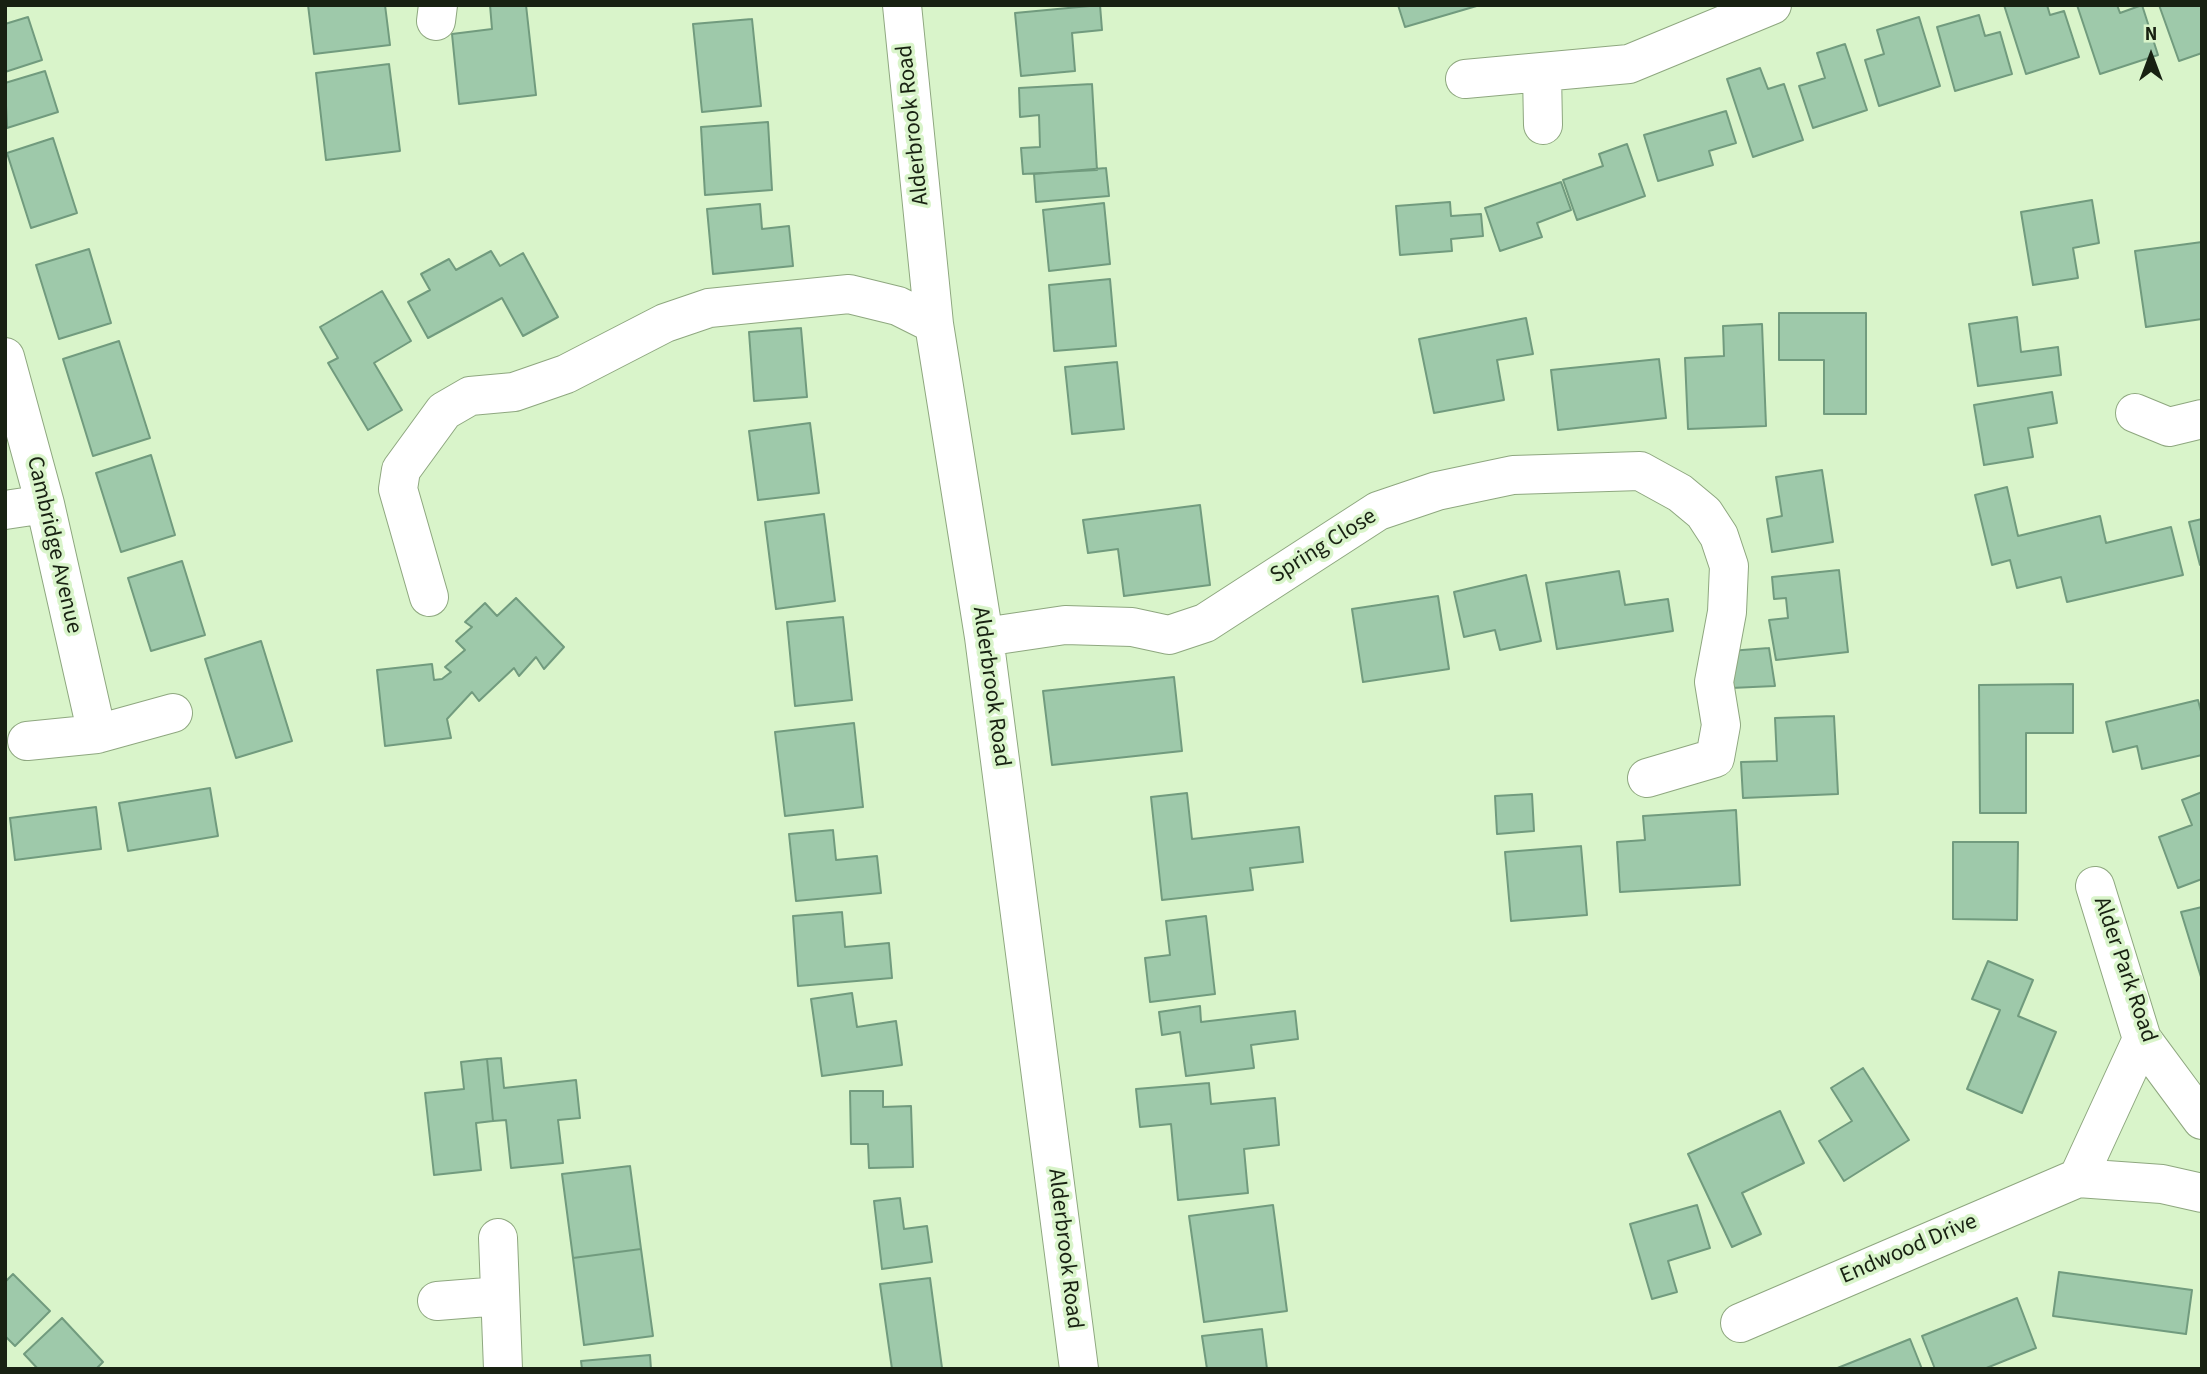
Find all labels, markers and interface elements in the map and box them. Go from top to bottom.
north arrow [2116,21,2186,91]
text: N [2145,21,2157,48]
street label: Alderbrook Road [892,43,936,207]
street label: Cambridge Avenue [19,454,87,636]
street label: Spring Close [1266,504,1382,590]
street label: Alderbrook Road [965,605,1015,769]
street label: Alder Park Road [2086,894,2162,1046]
street label: Alderbrook Road [1040,1167,1088,1331]
street label: Endwood Drive [1836,1209,1982,1291]

